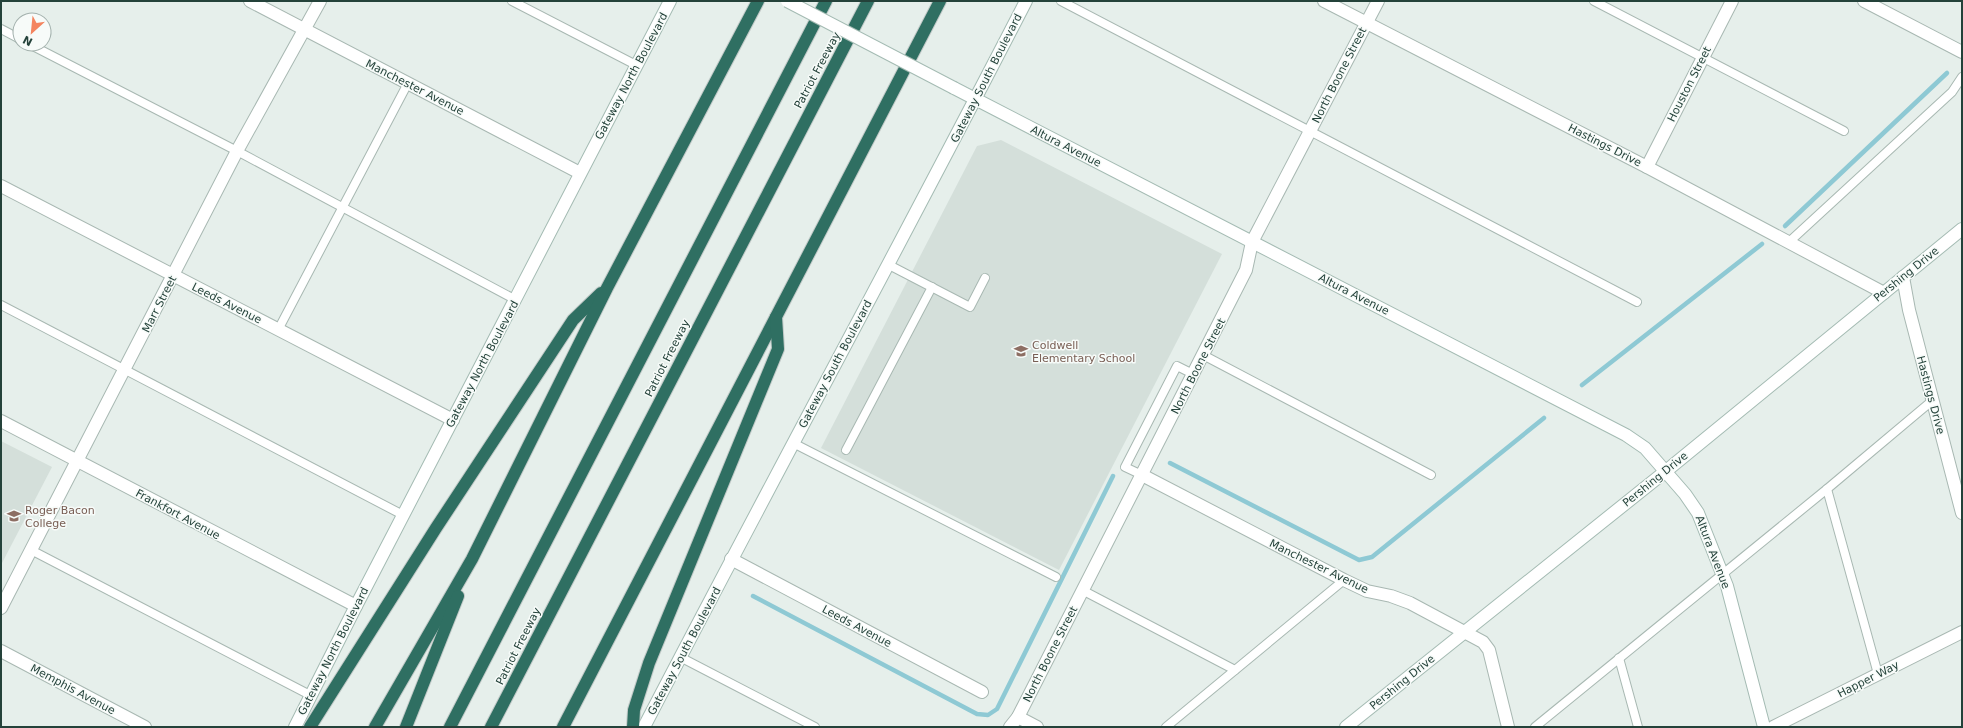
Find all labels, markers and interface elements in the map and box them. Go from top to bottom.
street label: Gateway North Boulevard [592,10,671,142]
street label: Gateway South Boulevard [948,11,1025,145]
north arrow [12,12,52,52]
street label: North Boone Street [1310,24,1370,125]
street label: Patriot Freeway [792,29,843,111]
text: N [21,33,35,48]
street label: Houston Street [1665,44,1714,124]
street label: Manchester Avenue [363,57,466,118]
street label: Hastings Drive [1566,121,1644,170]
street label: Altura Avenue [1028,123,1103,170]
street label: Pershing Drive [1871,244,1942,305]
street label: Altura Avenue [1316,271,1391,318]
street label: Marr Street [140,273,180,335]
street label: Leeds Avenue [190,280,264,327]
street label: Gateway North Boulevard [443,298,522,430]
street label: Gateway South Boulevard [796,298,875,431]
street label: North Boone Street [1169,315,1229,416]
street label: Patriot Freeway [642,317,693,399]
place label: Coldwell Elementary School [1032,339,1135,365]
school or university icon: Coldwell Elementary School [1013,343,1029,359]
street label: Hastings Drive [1914,355,1947,436]
street label: Pershing Drive [1620,449,1691,510]
street label: Frankfort Avenue [133,487,222,542]
place label: Roger Bacon College [25,504,95,530]
school or university icon: Roger Bacon College [6,508,22,524]
street label: Altura Avenue [1693,514,1733,591]
street label: Manchester Avenue [1267,537,1371,596]
street label: Gateway North Boulevard [295,585,371,717]
street label: Gateway South Boulevard [645,585,724,718]
street label: Leeds Avenue [820,603,894,650]
street label: North Boone Street [1021,603,1081,704]
street label: Patriot Freeway [493,605,544,687]
street label: Pershing Drive [1367,652,1438,713]
street label: Happer Way [1835,658,1902,700]
street label: Memphis Avenue [28,662,118,717]

